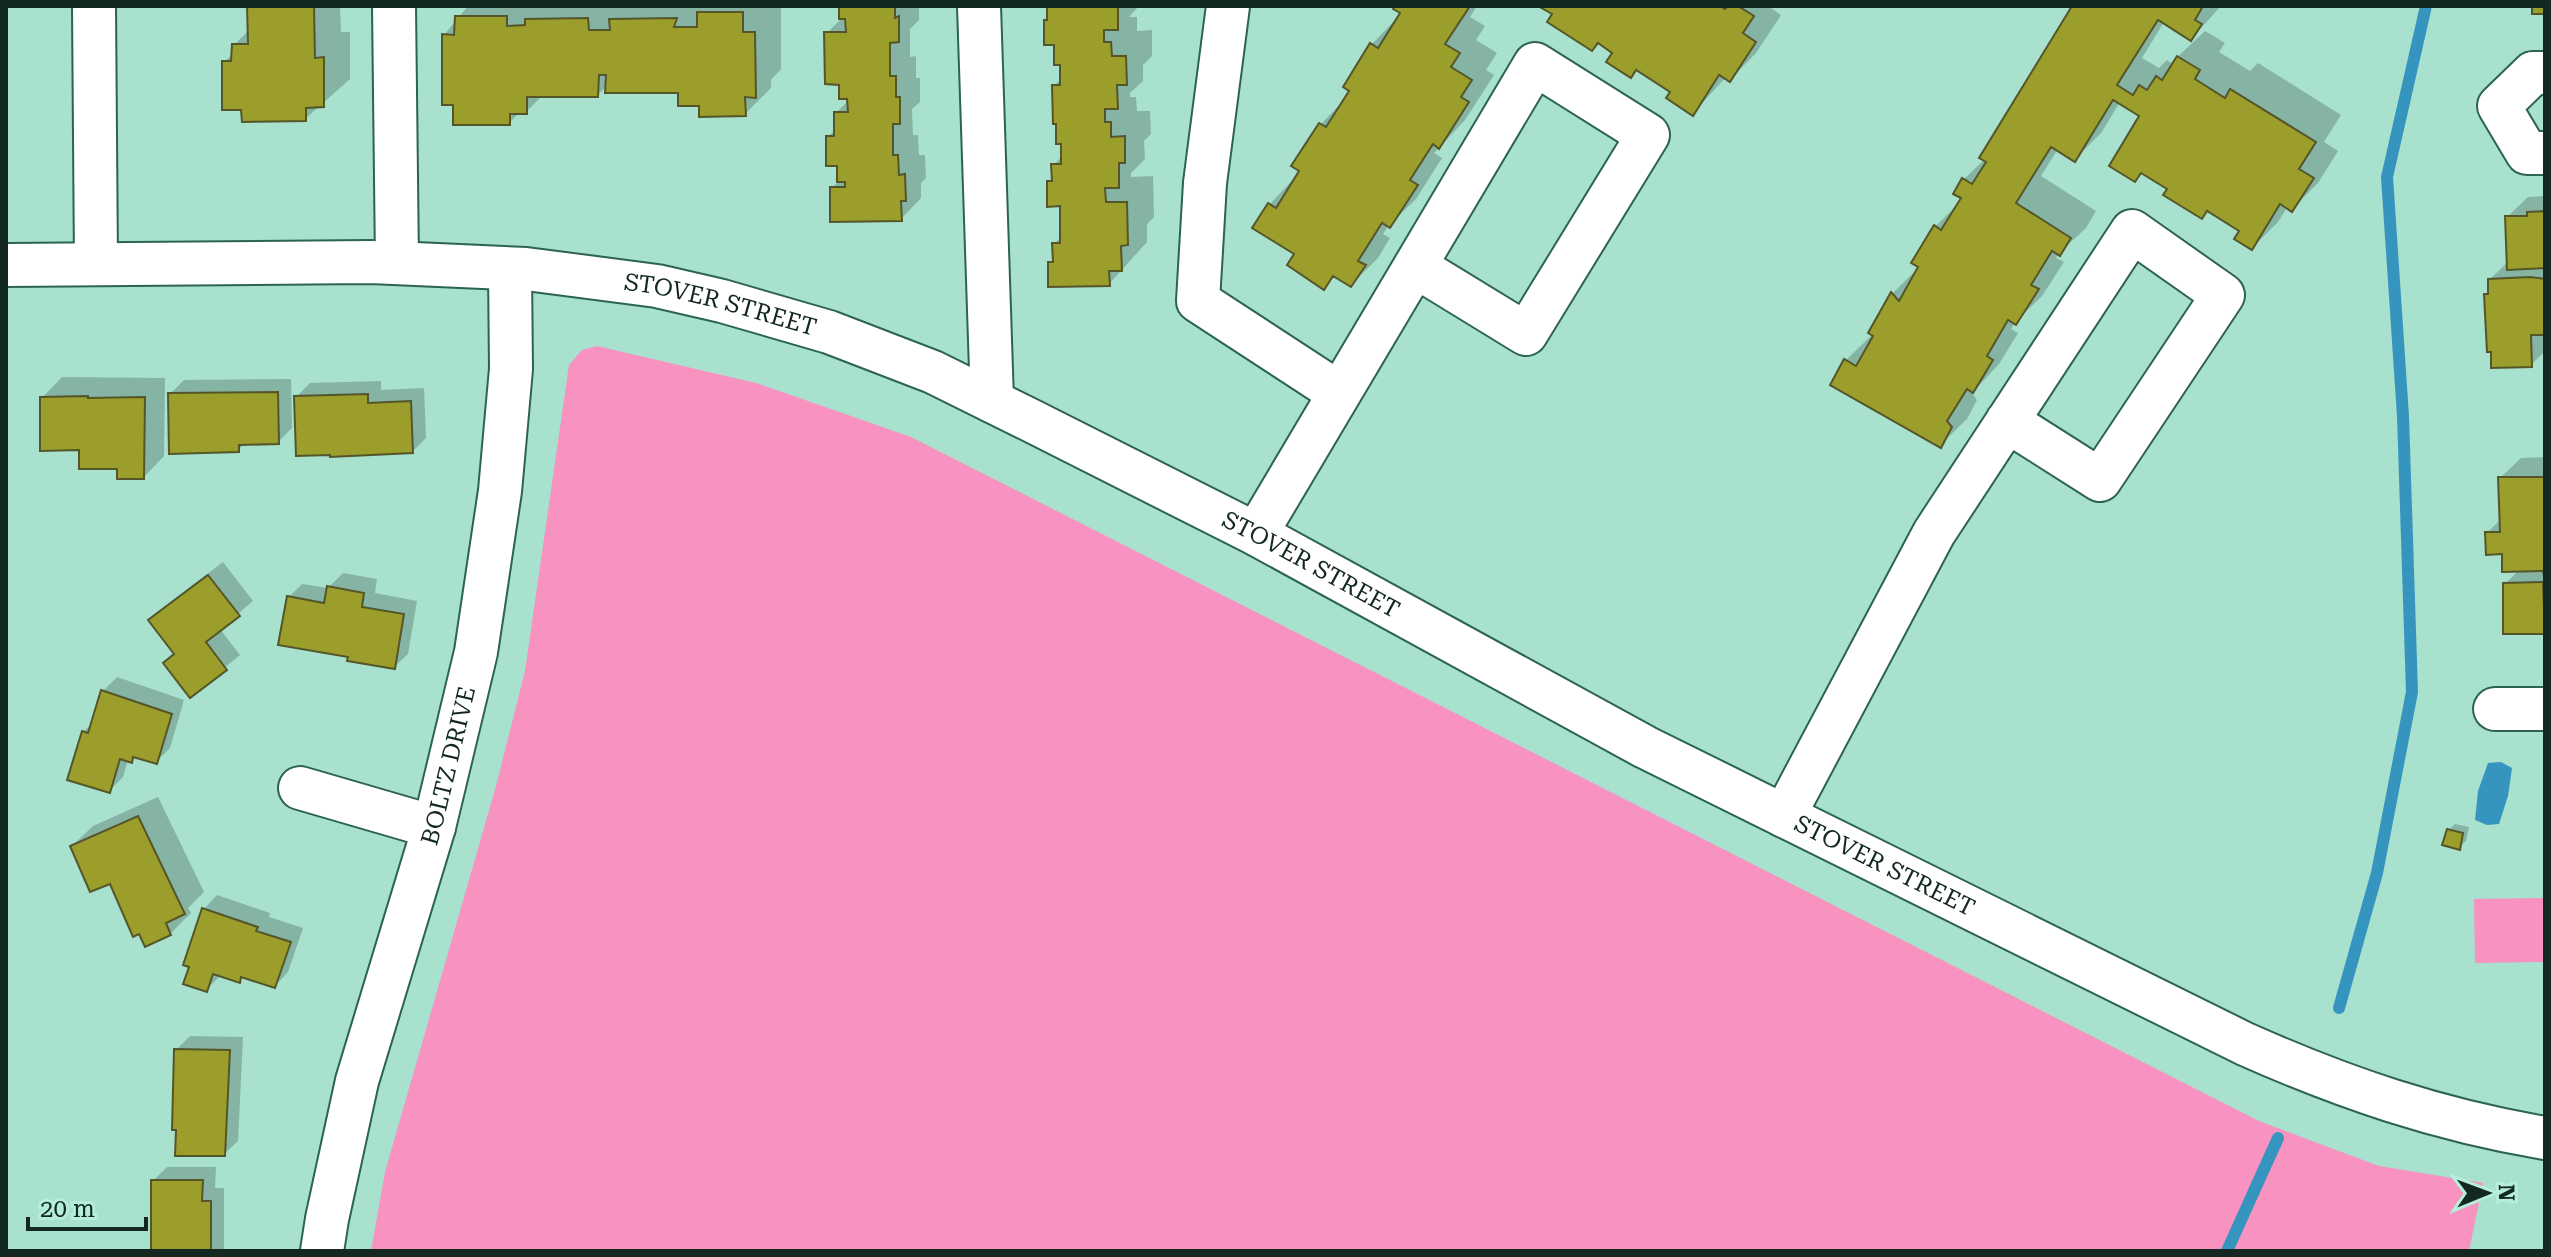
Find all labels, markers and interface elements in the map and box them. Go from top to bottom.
street label: STOVER STREET [622,268,820,342]
street label: STOVER STREET [1218,505,1405,624]
street label: BOLTZ DRIVE [415,684,481,848]
street label: STOVER STREET [1790,809,1979,922]
north arrow [2447,1153,2527,1233]
scale bar [28,1181,146,1231]
text: N [2494,1184,2519,1201]
text: 20 m [40,1195,95,1223]

